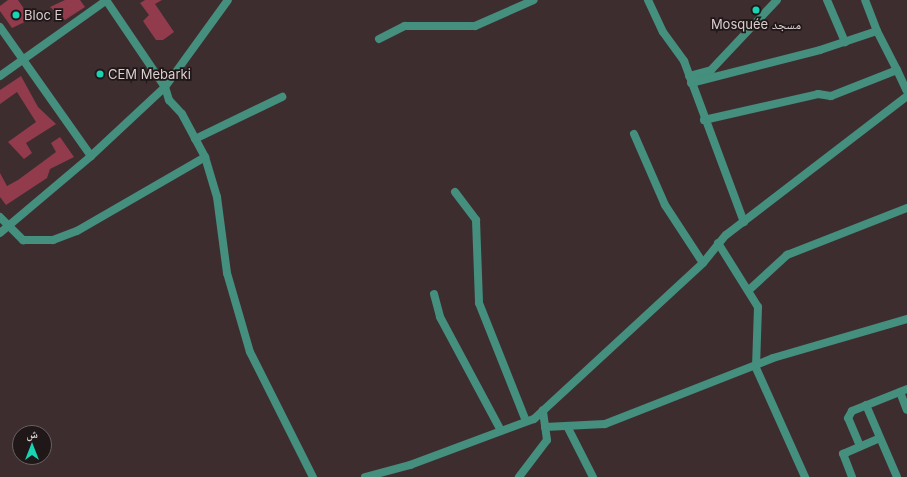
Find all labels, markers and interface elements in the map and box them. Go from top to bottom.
marker: Mosquée مسجد [751,5,761,15]
place label: Bloc E [24,7,62,23]
marker: Bloc E [11,10,21,20]
place label: Mosquée مسجد [711,16,801,32]
place label: CEM Mebarki [108,66,191,82]
marker: CEM Mebarki [95,69,105,79]
north arrow [12,425,52,465]
text: ش [26,427,38,441]

